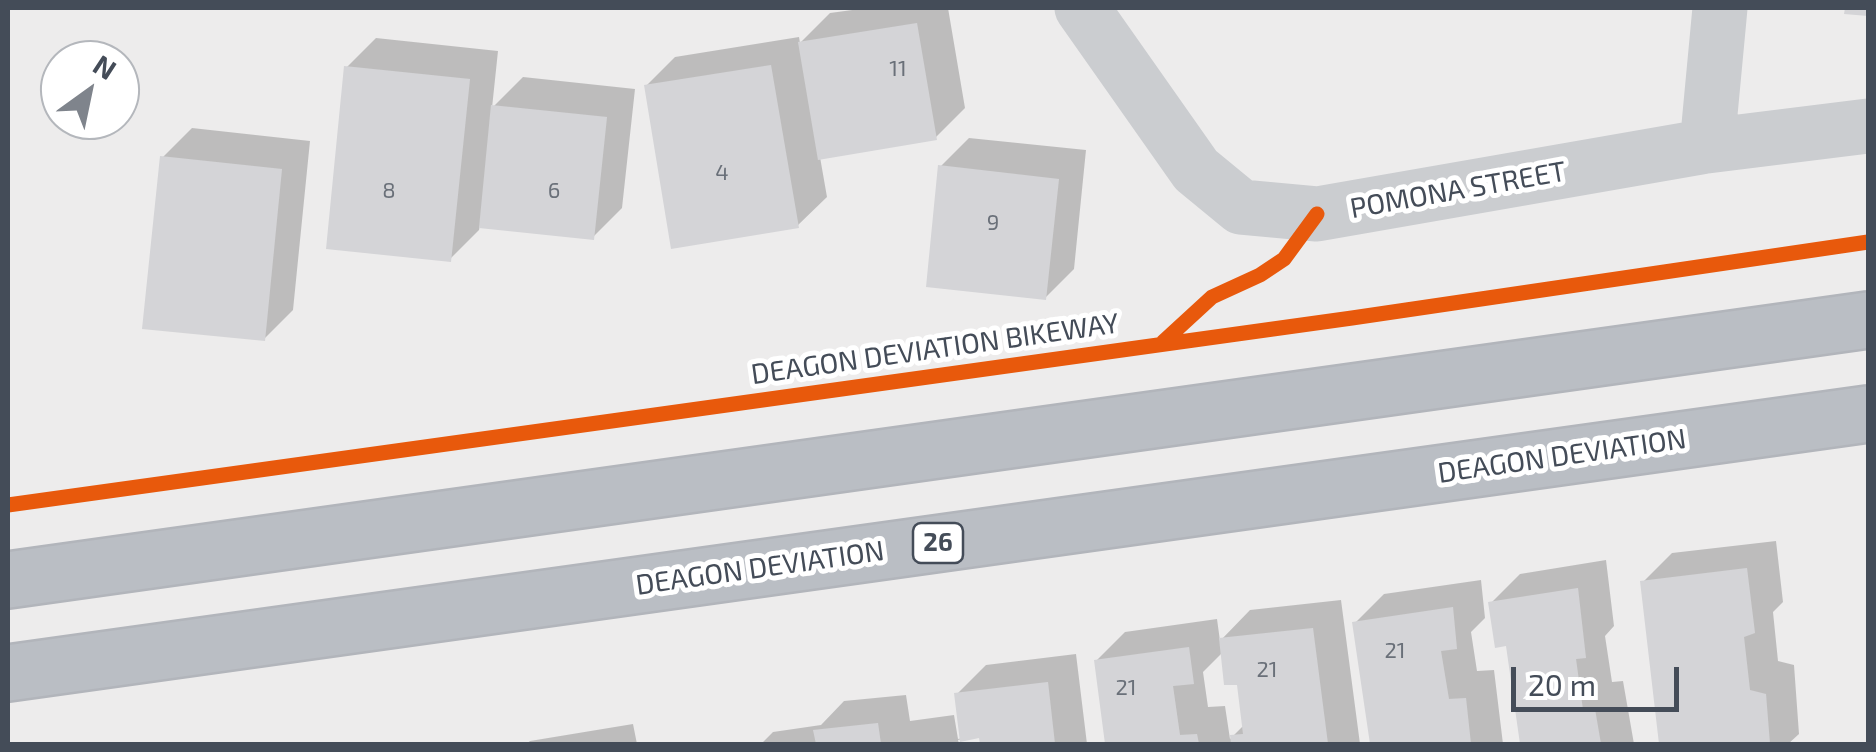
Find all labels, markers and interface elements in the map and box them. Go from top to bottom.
north arrow [40,40,140,140]
text: N [88,47,123,86]
house number: 11 [889,56,907,82]
street label: POMONA STREET [1347,154,1569,226]
house number: 4 [715,160,729,186]
house number: 8 [382,178,396,204]
house number: 6 [548,178,560,204]
house number: 9 [987,210,999,236]
street label: DEAGON DEVIATION BIKEWAY [749,307,1121,391]
street label: DEAGON DEVIATION [1436,422,1688,490]
road number: 26 [913,523,963,563]
street label: DEAGON DEVIATION [634,534,886,602]
house number: 21 [1384,638,1406,664]
scale bar [1516,647,1684,709]
house number: 21 [1256,657,1278,683]
text: 20 m [1528,666,1596,702]
house number: 21 [1115,675,1137,701]

